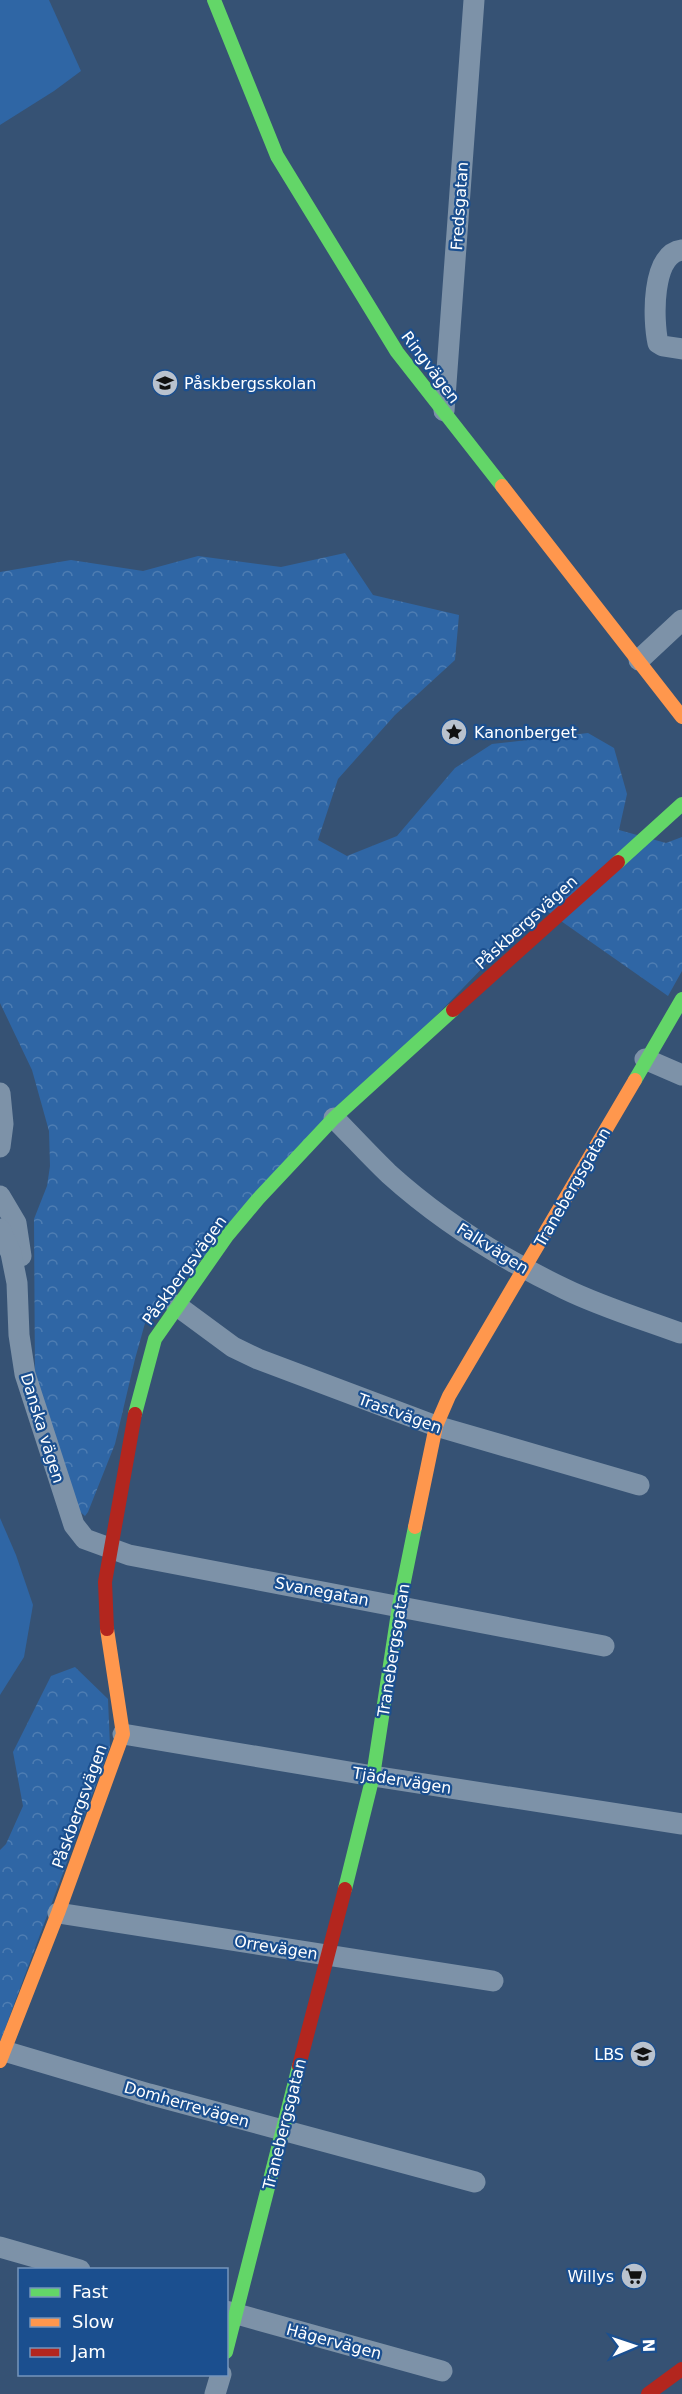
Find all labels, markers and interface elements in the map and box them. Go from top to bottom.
street label: Fredsgatan [447,161,472,251]
street label: Ringvägen [397,328,464,407]
school or university icon: Påskbergsskolan [150,368,180,398]
place label: Påskbergsskolan [184,374,316,393]
place icon: Kanonberget [439,717,469,747]
place label: Kanonberget [474,723,577,742]
street label: Påskbergsvägen [471,872,581,973]
street label: Tranebergsgatan [530,1124,614,1251]
street label: Påskbergsvägen [138,1212,230,1329]
street label: Falkvägen [453,1219,532,1278]
street label: Danska vägen [17,1371,68,1485]
street label: Trastvägen [354,1389,444,1437]
street label: Svanegatan [273,1573,371,1610]
street label: Tranebergsgatan [373,1582,413,1719]
street label: Påskbergsvägen [48,1742,111,1871]
street label: Tjädervägen [350,1763,453,1798]
street label: Orrevägen [233,1932,319,1963]
school or university icon: LBS [628,2039,658,2069]
place label: LBS [594,2045,624,2064]
street label: Tranebergsgatan [259,2056,310,2193]
street label: Domherrevägen [122,2078,252,2131]
supermarket icon: Willys [619,2261,649,2291]
place label: Willys [567,2267,614,2286]
legend [18,2268,228,2376]
text: Fast [72,2281,108,2302]
text: Slow [72,2311,114,2332]
north arrow [604,2316,664,2376]
street label: Hägervägen [284,2320,384,2363]
text: N [639,2338,658,2353]
text: Jam [71,2341,106,2362]

